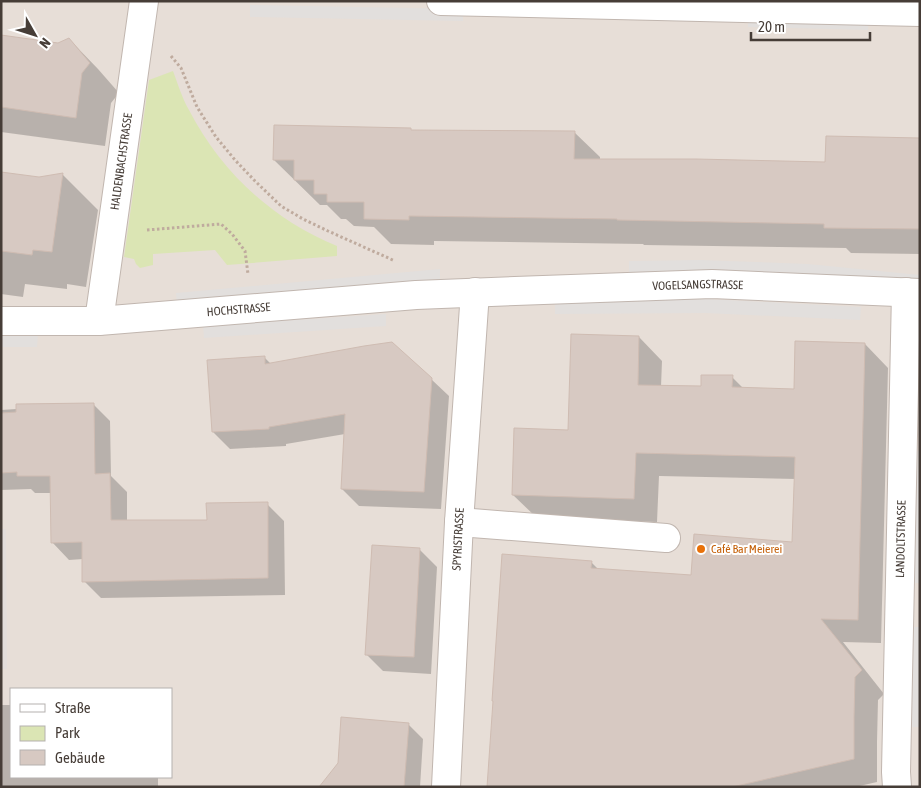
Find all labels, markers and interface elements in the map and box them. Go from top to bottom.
north arrow [10,10,60,60]
scale bar [751,10,870,42]
text: 20 m [758,18,785,35]
text: N [36,35,54,51]
street label: HALDENBACHSTRASSE [108,112,135,211]
street label: VOGELSANGSTRASSE [652,277,743,293]
street label: HOCHSTRASSE [206,300,271,319]
street label: LANDOLTSTRASSE [893,500,909,578]
street label: SPYRISTRASSE [450,507,467,571]
place label: Café Bar Meierei [711,542,782,556]
marker: Café Bar Meierei [695,543,707,555]
legend [10,688,172,778]
text: Straße [55,699,91,716]
text: Park [55,724,80,741]
text: Gebäude [55,749,105,766]

